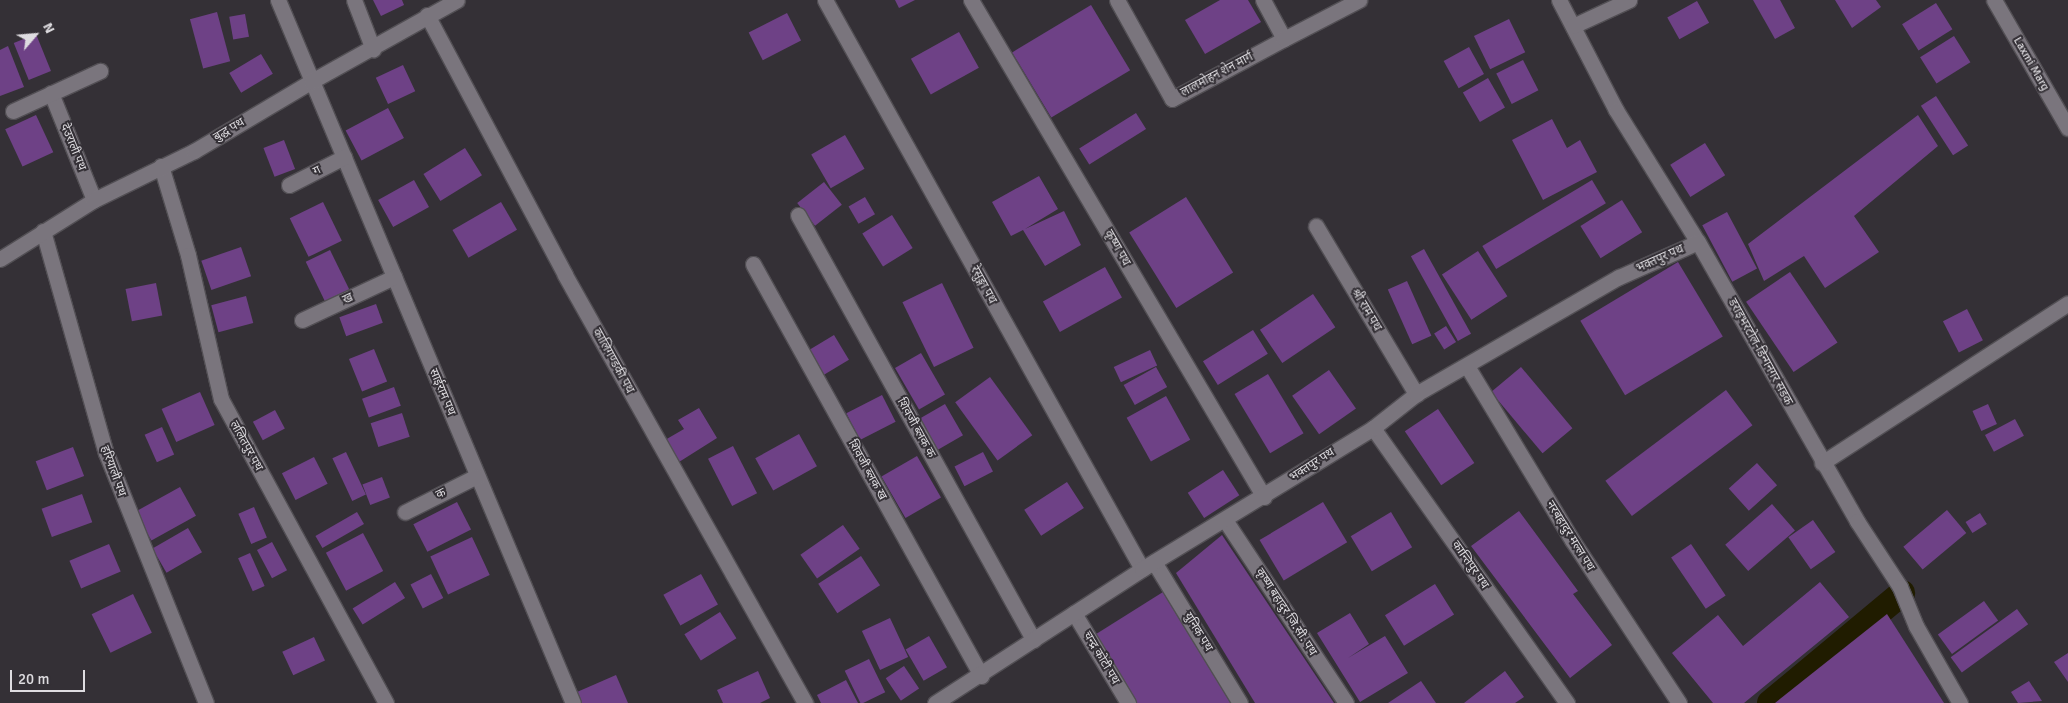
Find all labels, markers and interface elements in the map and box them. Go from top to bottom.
north arrow [10,10,60,60]
text: N [39,20,59,36]
street label: Laxmi Marg [2010,35,2052,93]
street label: लालमोहन शेन मार्ग [1178,50,1256,100]
street label: बुद्ध पथ [211,115,247,145]
street label: देउराली पथ [57,121,89,173]
street label: ग [311,163,323,179]
street label: कृष्ण पथ [1101,228,1133,268]
street label: भक्तपुर पथ [1634,242,1686,276]
street label: रेसुङ्गा पथ [967,264,999,306]
street label: श्री राम पथ [1348,286,1384,334]
street label: ख [341,290,355,308]
street label: डराइभरटोल-डिन्गनगर सडक [1725,296,1795,408]
street label: कालिगण्डकी पथ [589,326,637,396]
street label: साईराम पथ [426,366,458,418]
street label: शिवजी ब्लक क [894,396,938,460]
street label: ललितपुर पथ [226,418,266,474]
street label: शिवजी ब्लक ख [845,437,889,503]
street label: हरियाली पथ [97,444,129,498]
street label: भक्तपुर पथ [1287,445,1337,485]
street label: क [434,485,448,503]
street label: नरबहादुर मल्ल पथ [1543,498,1597,574]
street label: कान्तिपुर पथ [1448,538,1492,592]
street label: कृष्ण बहादुर जि.सी. पथ [1252,566,1320,658]
street label: युनिक पथ [1180,610,1216,654]
street label: चन्द्र कोटी पथ [1080,629,1122,687]
scale bar [12,660,88,692]
text: 20 m [18,670,49,688]

